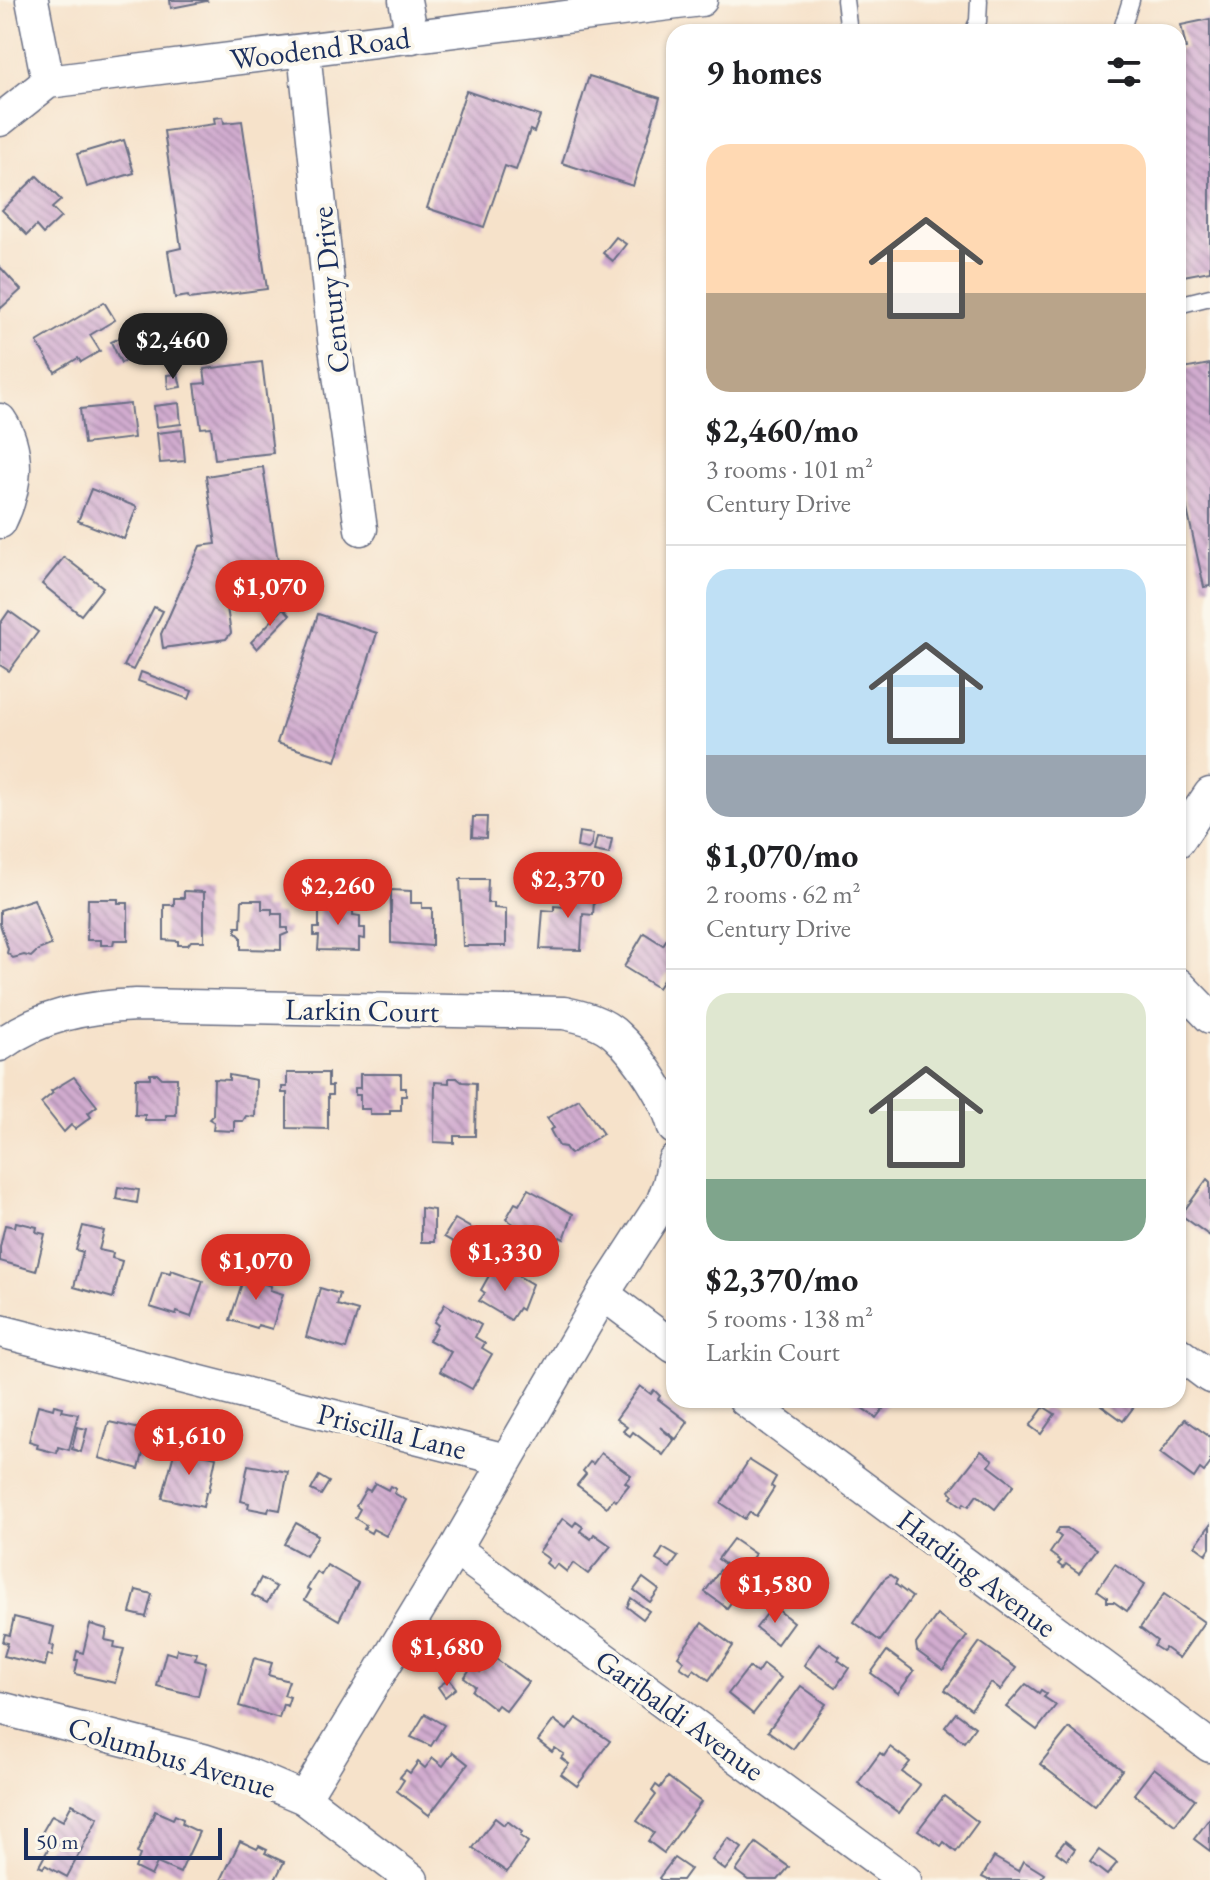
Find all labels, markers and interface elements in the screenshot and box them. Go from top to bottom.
street label: Woodend Road [228,18,413,78]
text: 9 homes [706,50,822,94]
icon: filters [1102,50,1146,94]
icon: home [854,196,998,340]
street label: Century Drive [302,205,358,375]
pin: $2,460 [108,313,238,381]
text: $2,460 [136,322,210,356]
text: $2,460/mo [706,408,858,452]
text: 3 rooms · 101 m² [706,452,873,486]
text: Century Drive [706,486,851,520]
pin: $1,070 [205,560,335,628]
text: $1,070 [233,569,307,603]
icon: home [854,621,998,765]
text: $1,070/mo [706,833,858,877]
pin: $2,370 [503,852,633,920]
pin: $2,260 [273,859,403,927]
text: $2,370 [531,861,605,895]
text: $2,260 [301,868,375,902]
text: 2 rooms · 62 m² [706,877,861,911]
text: Century Drive [706,911,851,945]
street label: Larkin Court [285,989,440,1031]
icon: home [854,1045,998,1189]
pin: $1,330 [440,1225,570,1293]
pin: $1,070 [191,1234,321,1302]
text: $1,330 [468,1234,542,1268]
text: $1,070 [219,1243,293,1277]
text: $2,370/mo [706,1257,858,1301]
text: 5 rooms · 138 m² [706,1301,873,1335]
text: Larkin Court [706,1335,840,1369]
street label: Priscilla Lane [313,1394,471,1468]
pin: $1,610 [124,1409,254,1477]
text: $1,610 [152,1418,226,1452]
street label: Harding Avenue [889,1500,1065,1646]
pin: $1,580 [710,1557,840,1625]
text: $1,580 [738,1566,812,1600]
pin: $1,680 [382,1620,512,1688]
text: $1,680 [410,1629,484,1663]
street label: Garibaldi Avenue [588,1640,772,1790]
street label: Columbus Avenue [63,1707,281,1807]
scale bar [24,1824,222,1860]
text: 50 m [36,1827,79,1856]

